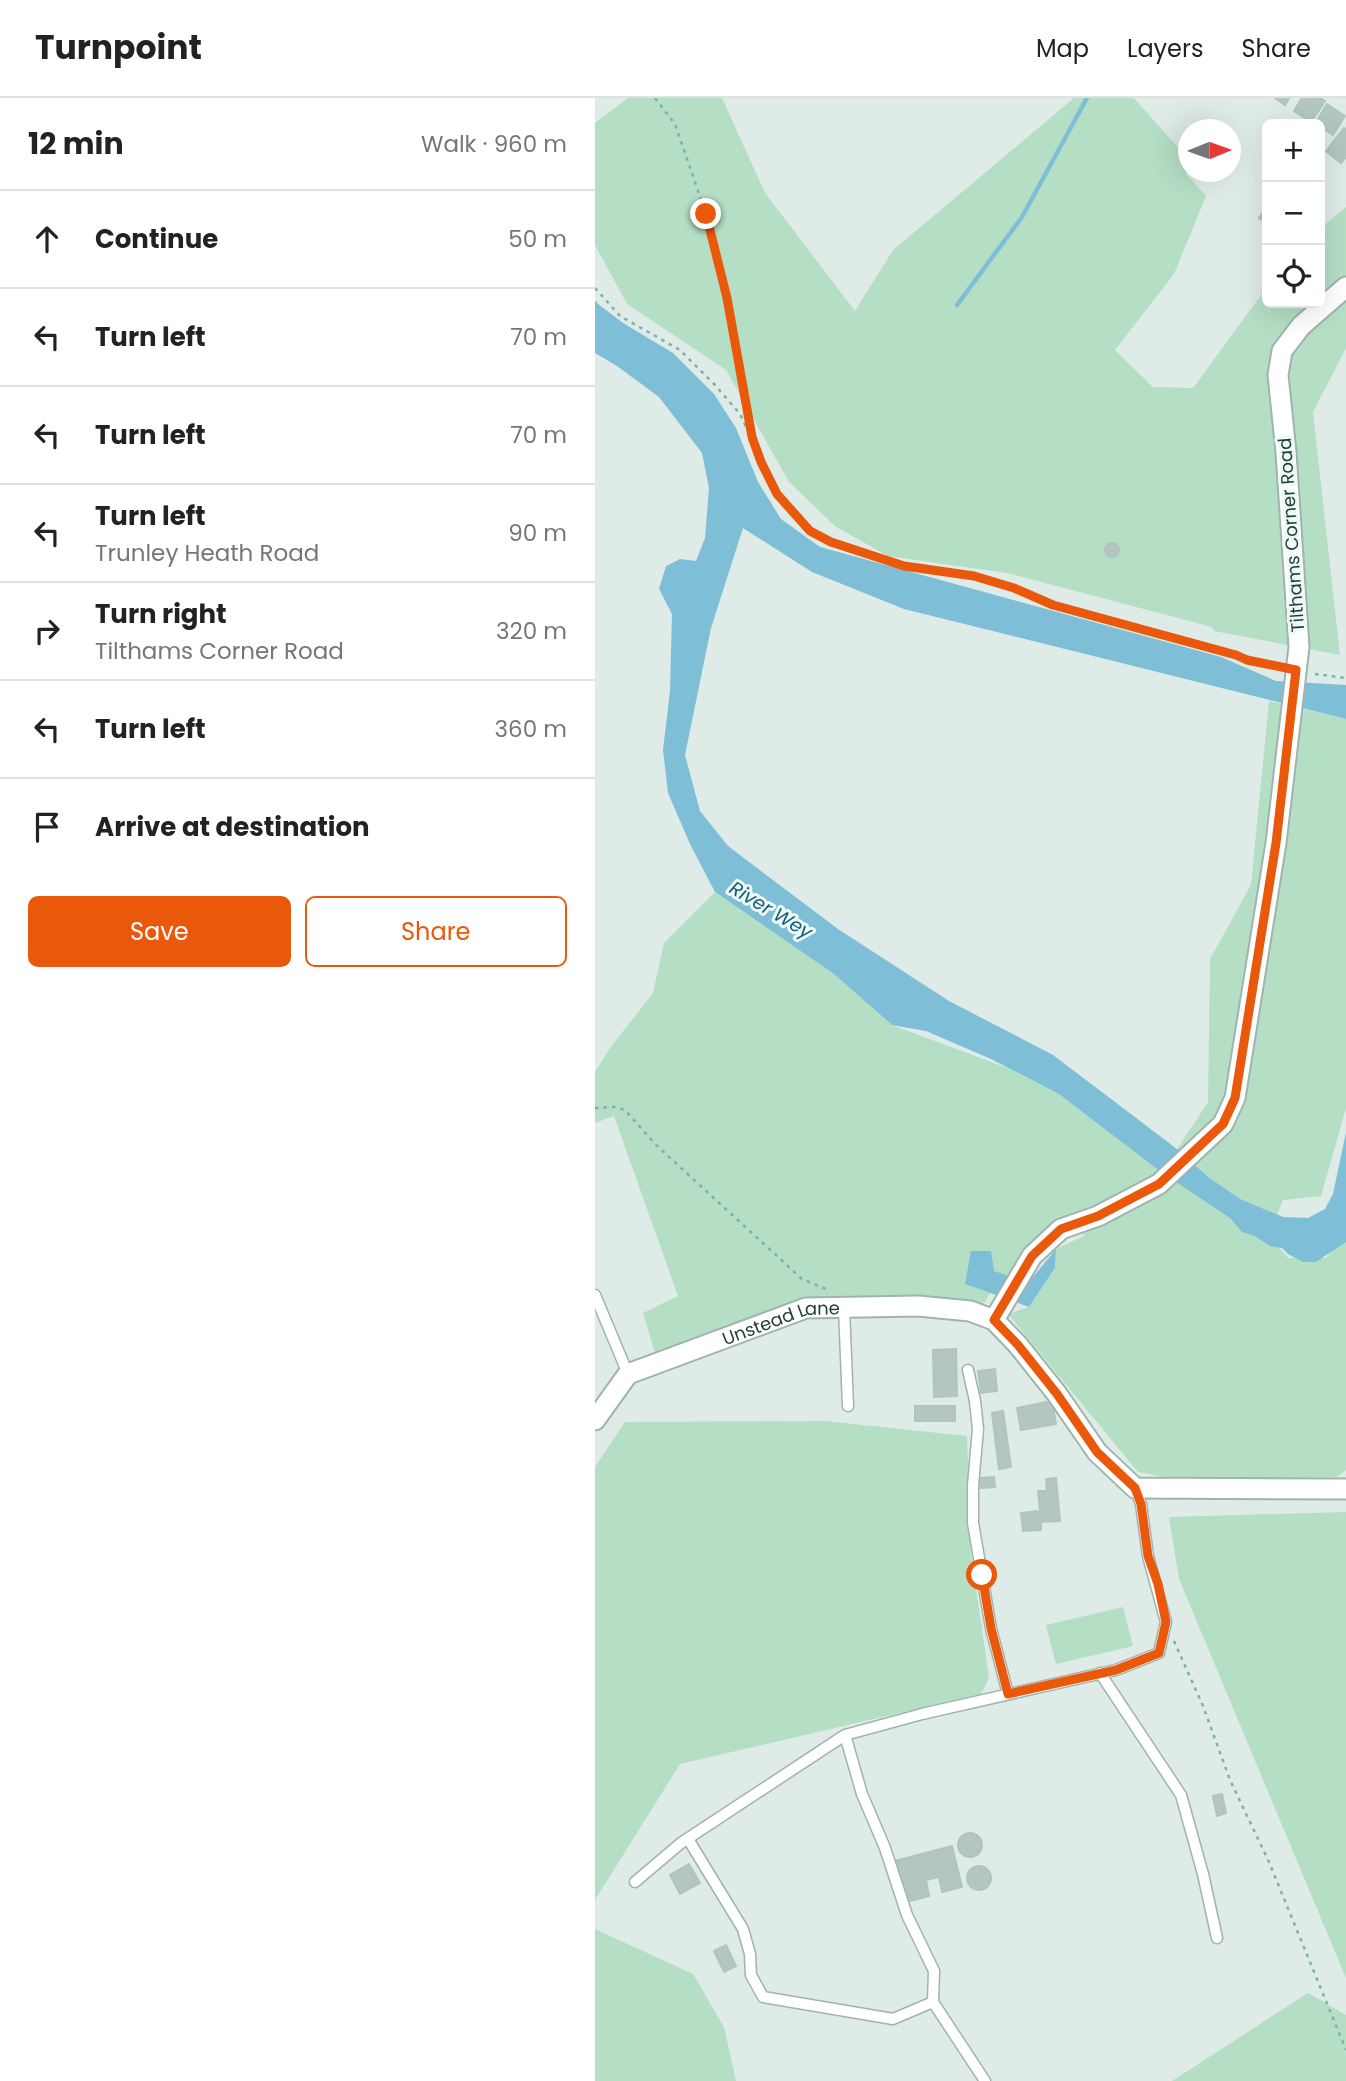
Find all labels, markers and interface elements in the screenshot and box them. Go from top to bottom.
text: Turnpoint [35,24,202,71]
text: Map [1036,32,1089,65]
text: Layers [1127,32,1203,65]
text: Share [1241,32,1311,65]
north arrow [1178,119,1241,182]
map controls [1262,119,1325,308]
button: + [1262,119,1325,182]
text: 12 min [28,122,124,165]
text: Walk · 960 m [421,128,567,160]
button: − [1262,182,1325,245]
route end [690,198,721,229]
icon: ahead [28,220,66,258]
text: Continue [95,221,218,257]
text: 50 m [508,223,567,255]
button: locate [1262,245,1325,308]
icon: left [28,318,66,356]
text: Turn left [95,319,206,355]
text: 70 m [510,321,567,353]
icon: left [28,416,66,454]
text: Turn left [95,417,206,453]
text: 70 m [510,419,567,451]
street label: Tilthams Corner Road [1272,437,1310,633]
text: Turn left [95,498,206,534]
icon: left [28,514,66,552]
text: 90 m [508,517,567,549]
text: Trunley Heath Road [95,537,319,569]
text: Turn right [95,596,227,632]
icon: right [28,612,66,650]
text: 320 m [496,615,567,647]
text: Tilthams Corner Road [95,635,344,667]
icon: left [28,710,66,748]
text: Turn left [95,711,206,747]
text: 360 m [495,713,567,745]
icon: arrive [28,808,66,846]
text: Arrive at destination [95,809,370,845]
water label: River Wey [724,875,819,946]
button: Save [28,896,291,967]
button: Share [305,896,567,967]
street label: Unstead Lane [718,1295,840,1351]
route start [966,1559,997,1590]

